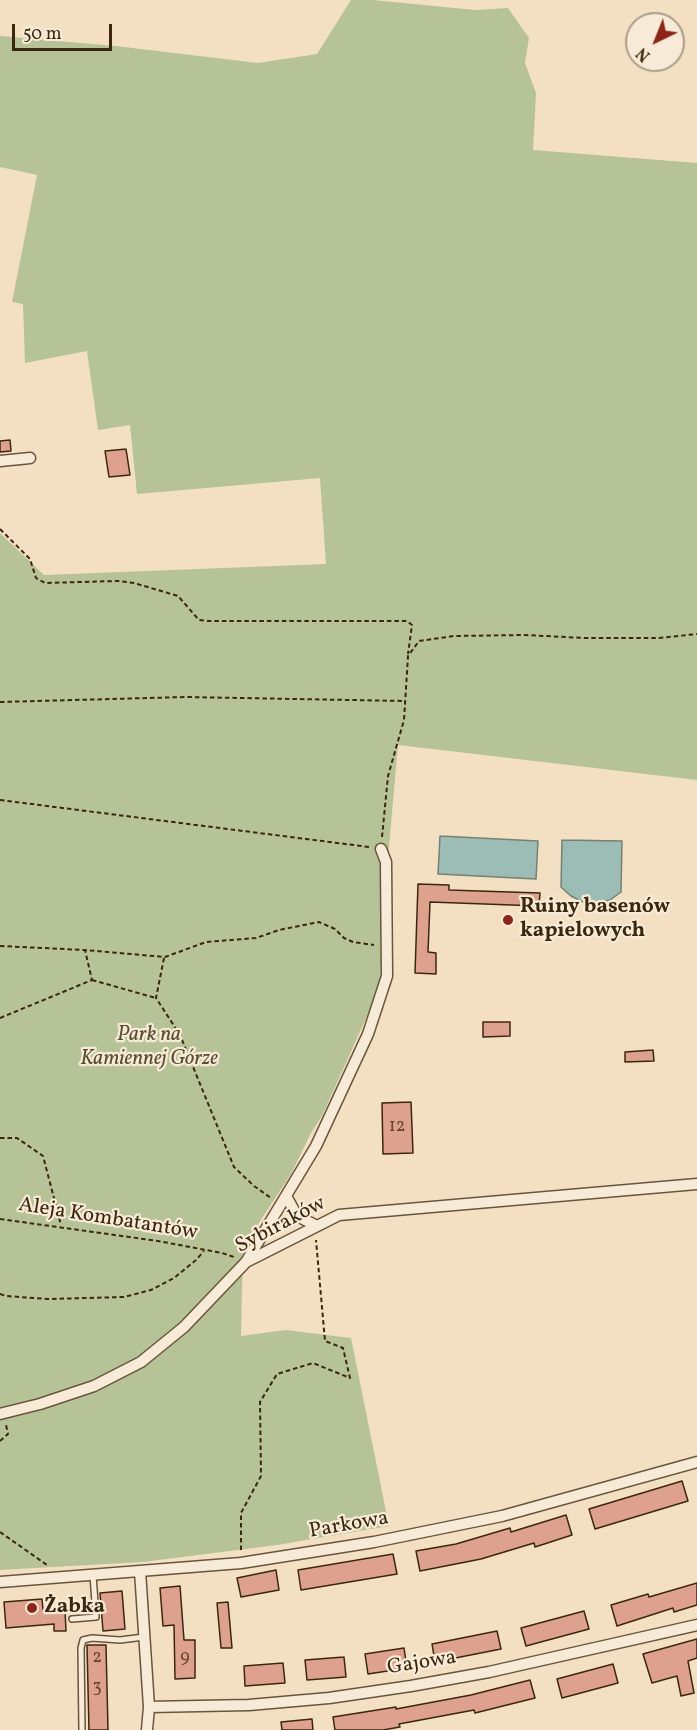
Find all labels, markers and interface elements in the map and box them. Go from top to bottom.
scale bar [15,12,116,50]
north arrow [625,12,685,72]
text: 50 m [23,22,62,47]
text: N [632,42,656,66]
place label: Ruiny basenów kapielowych [520,895,670,945]
marker: Ruiny basenów kapielowych [501,913,515,927]
park label: Park na Kamiennej Górze [80,1023,218,1073]
house number: 12 [389,1117,405,1139]
street label: Sybiraków [232,1192,330,1260]
street label: Aleja Kombatantów [17,1193,199,1247]
street label: Parkowa [307,1507,391,1545]
place label: Żabka [44,1595,105,1621]
marker: Żabka [25,1601,39,1615]
street label: Gajowa [386,1646,458,1682]
house number: 2 [92,1648,102,1670]
house number: 9 [180,1648,190,1670]
house number: 3 [92,1678,102,1700]

